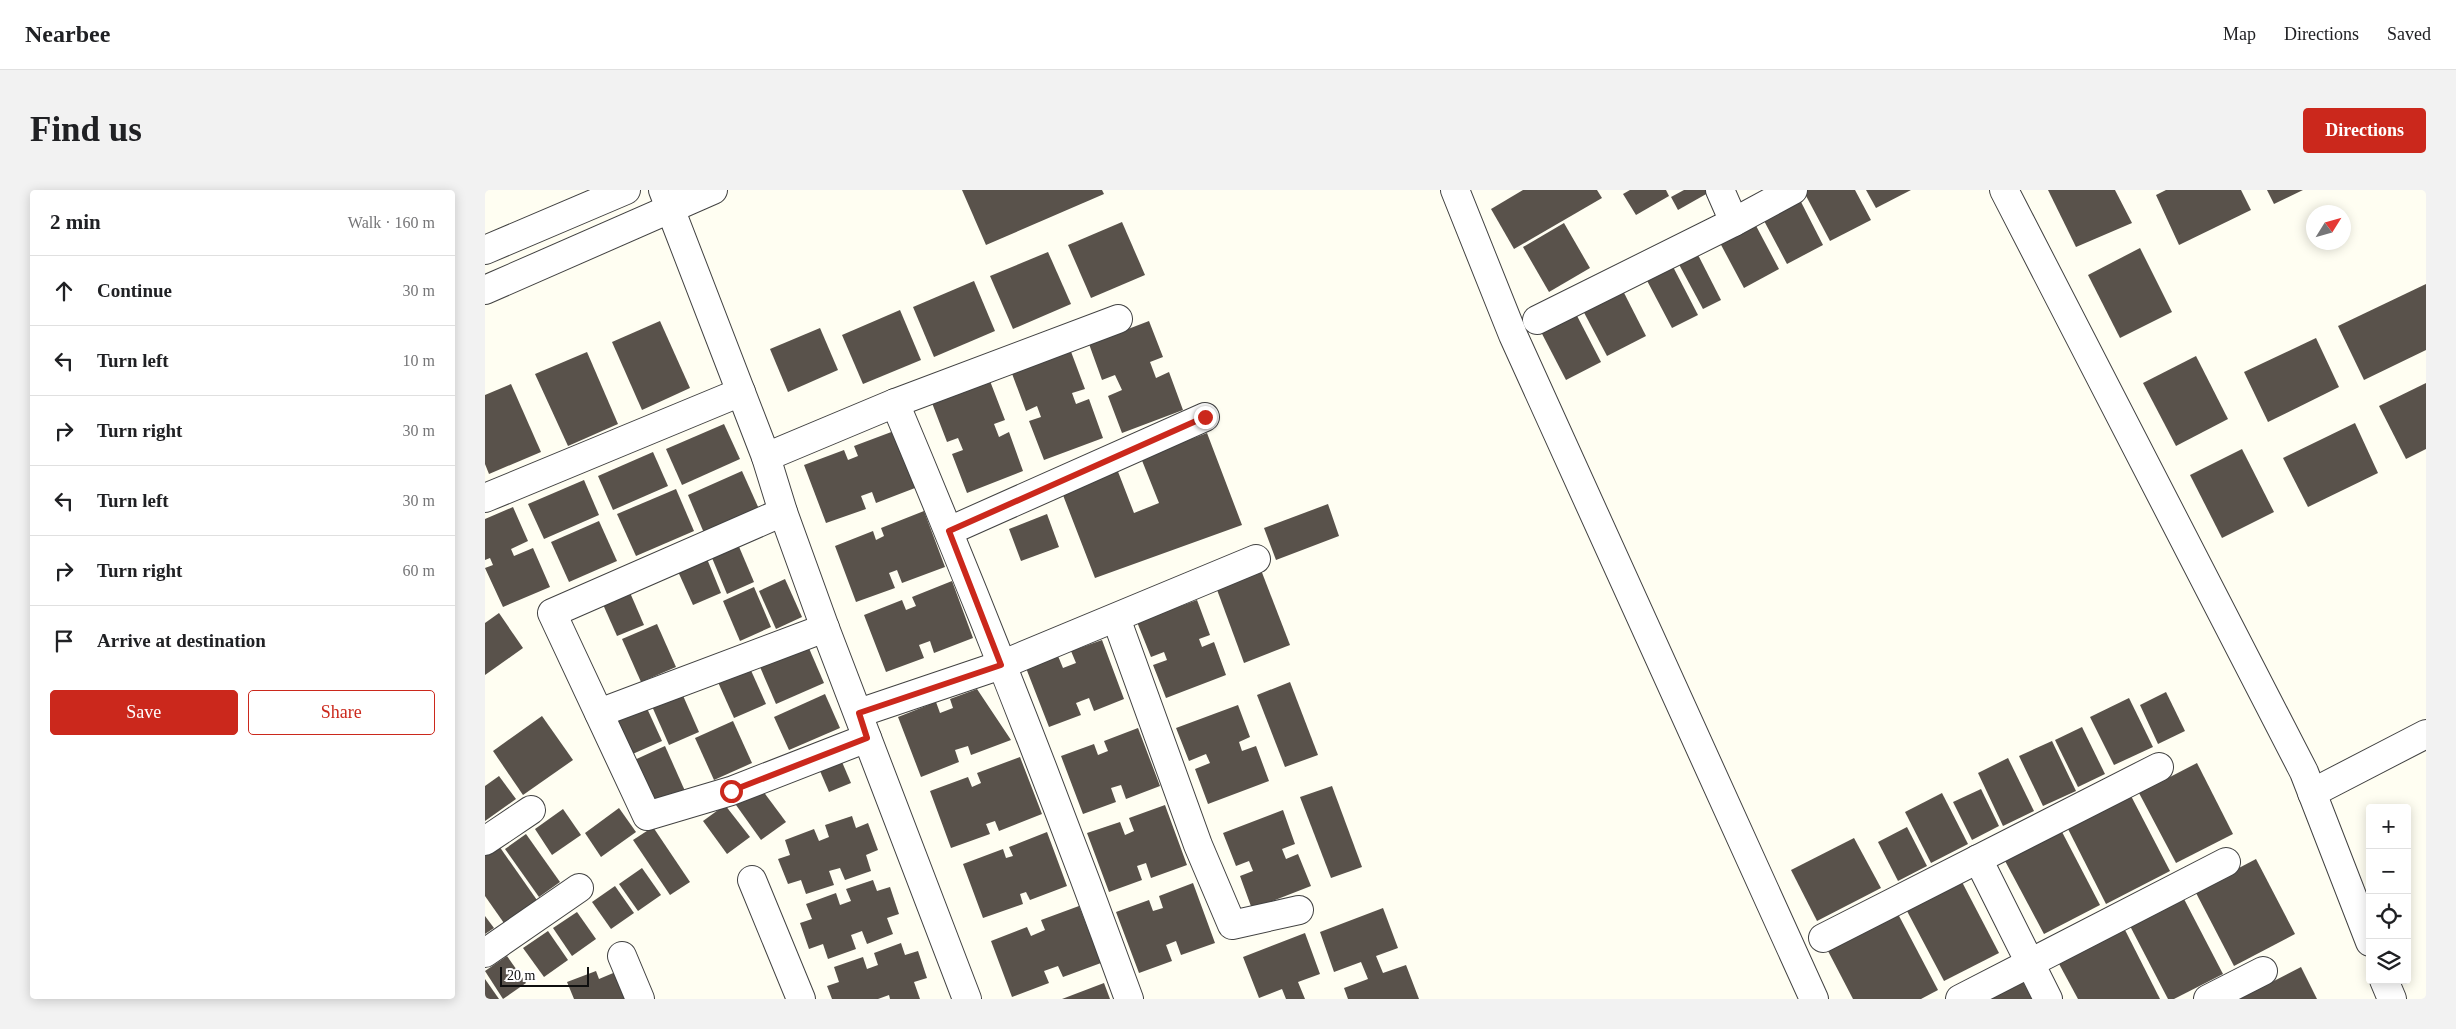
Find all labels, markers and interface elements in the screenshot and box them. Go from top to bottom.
text: Nearbee [25,21,110,47]
text: Map [2223,24,2256,44]
text: Directions [2284,24,2359,44]
text: Saved [2387,24,2431,44]
button: Directions [2303,108,2426,153]
text: Find us [30,110,142,149]
north arrow [2306,205,2351,250]
text: 2 min [50,210,101,234]
text: Walk · 160 m [348,214,435,231]
icon: ahead [50,277,78,305]
text: Continue [97,280,172,301]
text: 30 m [403,282,435,299]
icon: left [50,347,78,375]
text: Turn left [97,350,169,371]
text: 10 m [403,352,435,369]
route end [1194,406,1217,429]
icon: right [50,417,78,445]
text: Turn right [97,420,182,441]
text: 30 m [403,422,435,439]
icon: left [50,487,78,515]
text: Turn left [97,490,169,511]
text: 30 m [403,492,435,509]
icon: right [50,557,78,585]
text: Turn right [97,560,182,581]
text: 60 m [403,562,435,579]
icon: arrive [50,627,78,655]
text: Arrive at destination [97,630,266,651]
button: Save [50,690,238,735]
button: Share [248,690,435,735]
route start [720,780,743,803]
map controls [2366,804,2411,984]
button: + [2366,804,2411,849]
button: − [2366,849,2411,894]
button: locate [2366,894,2411,939]
button: layers [2366,939,2411,984]
scale bar [500,964,589,987]
text: 20 m [507,968,535,983]

